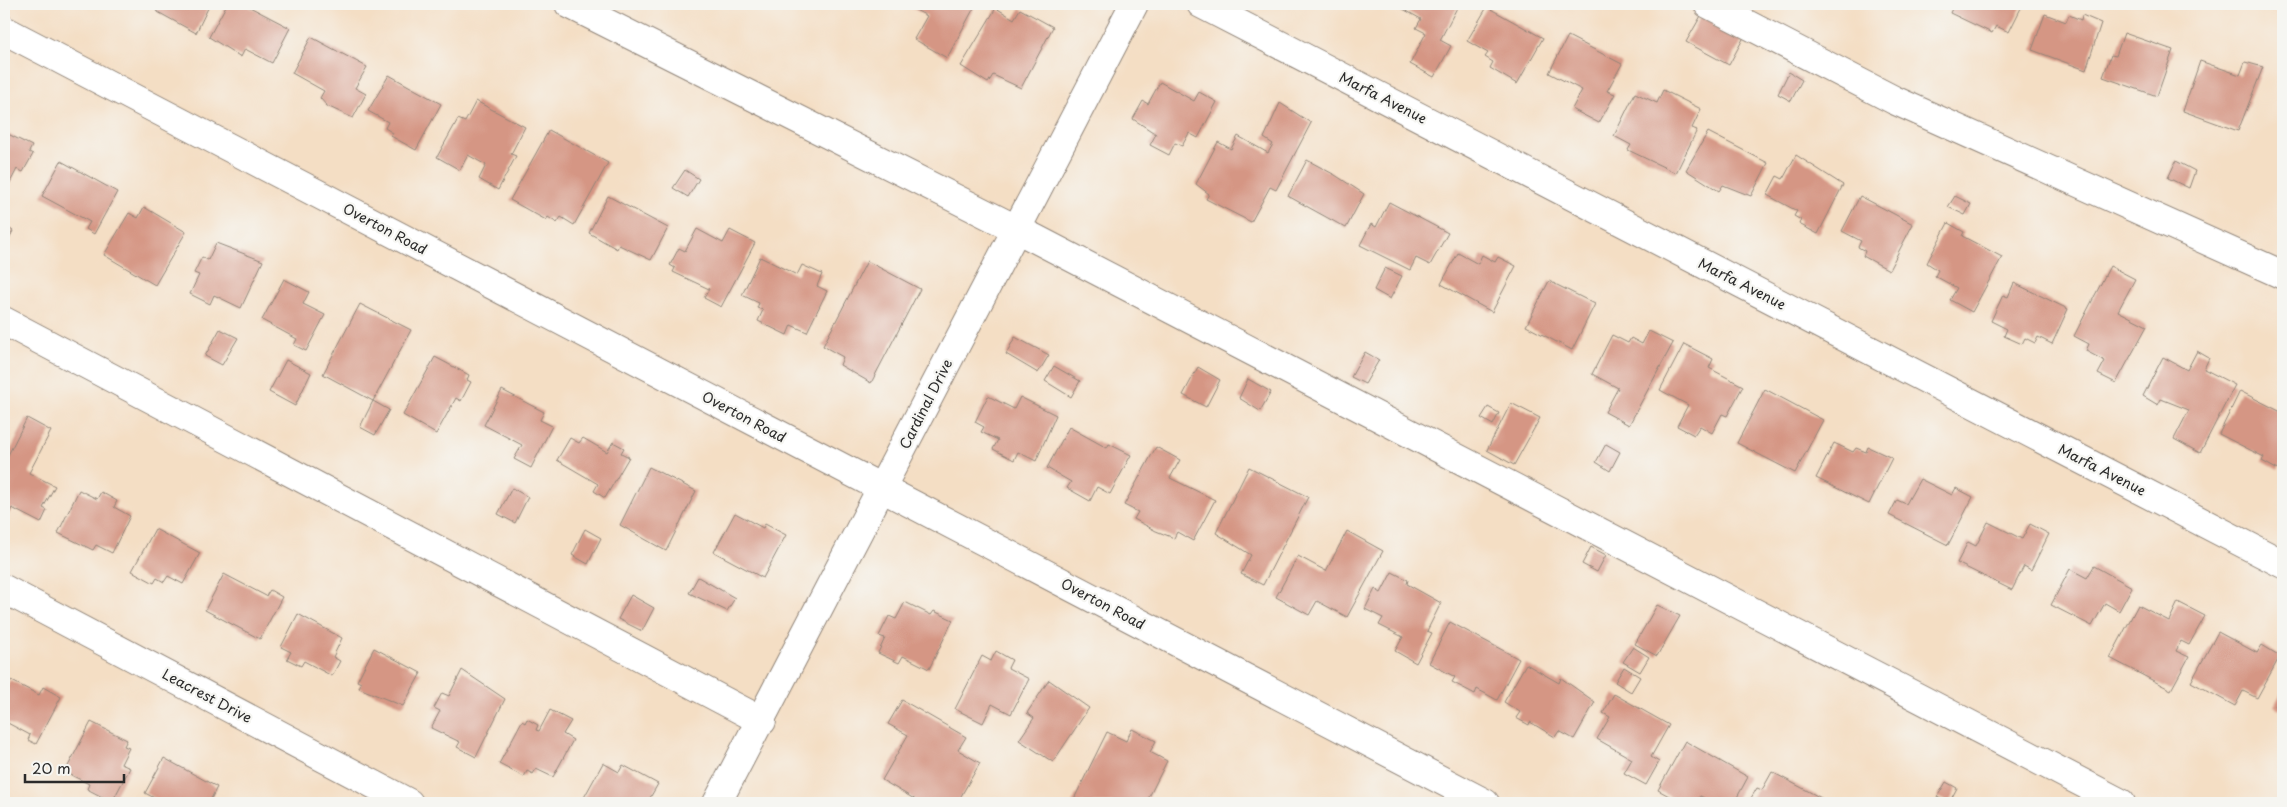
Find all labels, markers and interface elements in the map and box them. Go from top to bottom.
street label: Marfa Avenue [1336,66,1431,129]
street label: Overton Road [339,198,431,260]
street label: Marfa Avenue [1695,252,1790,315]
street label: Cardinal Drive [894,355,957,453]
street label: Overton Road [698,386,790,448]
street label: Marfa Avenue [2055,438,2150,501]
street label: Overton Road [1057,573,1149,635]
street label: Leacrest Drive [159,663,256,728]
scale bar [25,752,124,784]
text: 20 m [32,756,71,779]

